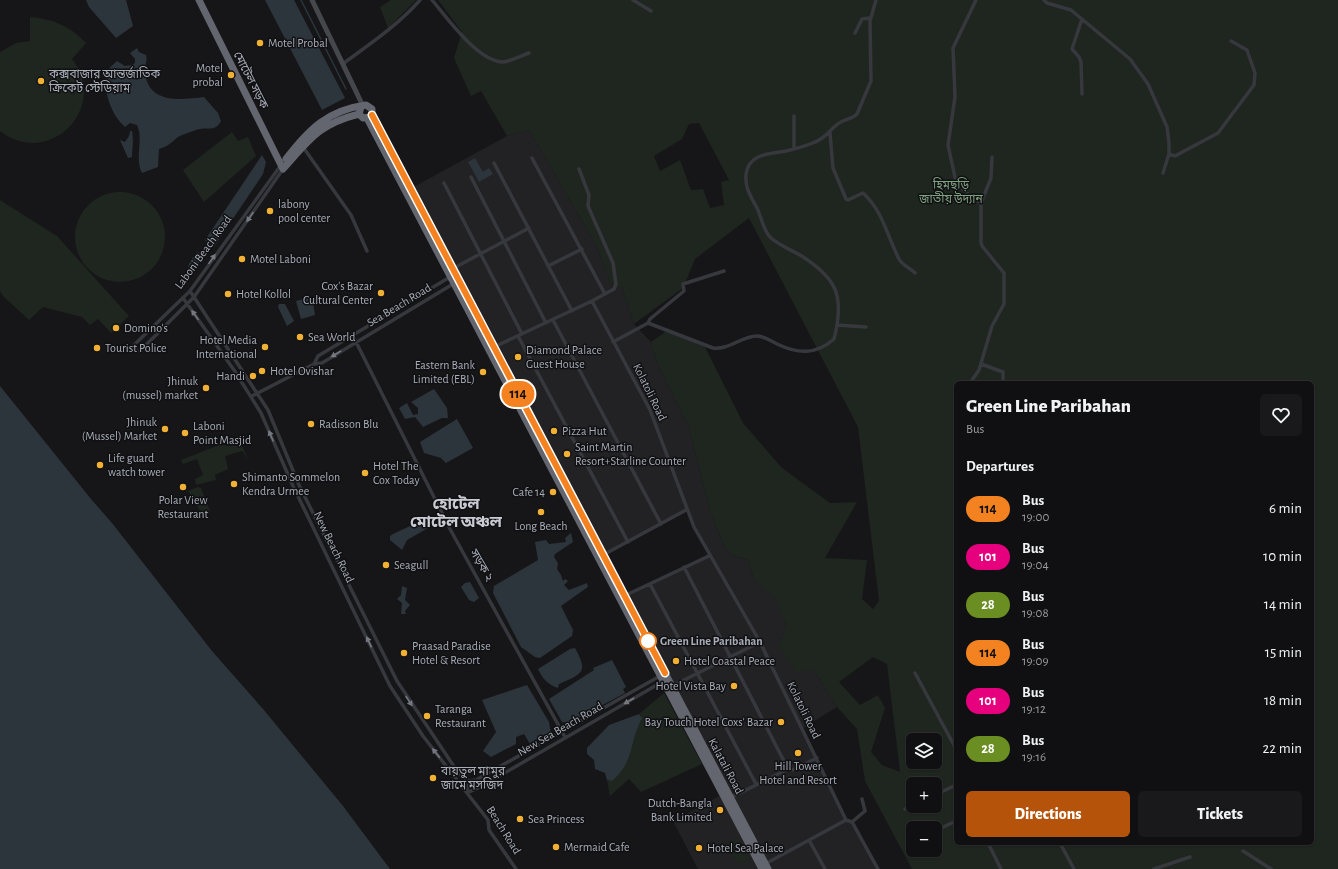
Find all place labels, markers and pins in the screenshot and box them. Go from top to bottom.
place label: Motel Probal [268,37,328,49]
marker: Motel Probal [255,38,265,48]
place label: Motel probal [193,62,223,88]
place label: কক্সবাজার আন্তর্জাতিক ক্রিকেট স্টেডিয়াম [48,66,161,94]
marker: Motel probal [226,70,236,80]
marker: কক্সবাজার আন্তর্জাতিক ক্রিকেট স্টেডিয়াম [36,76,46,86]
place label: labony pool center [278,198,330,224]
marker: labony pool center [265,206,275,216]
place label: Motel Laboni [250,253,311,265]
marker: Motel Laboni [237,254,247,264]
place label: Cox's Bazar Cultural Center [303,280,373,306]
place label: Hotel Kollol [236,288,291,300]
marker: Cox's Bazar Cultural Center [376,288,386,298]
marker: Hotel Kollol [223,289,233,299]
place label: Domino's [124,322,168,334]
marker: Domino's [111,323,121,333]
place label: Sea World [308,331,356,343]
marker: Sea World [295,332,305,342]
place label: Hotel Media International [196,334,257,360]
place label: Tourist Police [105,342,167,354]
marker: Hotel Media International [260,342,270,352]
marker: Tourist Police [92,343,102,353]
place label: Diamond Palace Guest House [526,344,602,370]
marker: Diamond Palace Guest House [513,352,523,362]
place label: Eastern Bank Limited (EBL) [413,359,476,385]
place label: Hotel Ovishar [270,365,334,377]
marker: Hotel Ovishar [257,366,267,376]
marker: Eastern Bank Limited (EBL) [478,367,488,377]
place label: Handi [216,370,245,382]
marker: Handi [248,371,258,381]
place label: Jhinuk (mussel) market [122,375,199,401]
marker: Jhinuk (mussel) market [201,383,211,393]
place label: Jhinuk (Mussel) Market [82,416,158,442]
place label: Radisson Blu [319,418,378,430]
marker: Radisson Blu [306,419,316,429]
place label: Laboni Point Masjid [193,420,251,447]
marker: Jhinuk (Mussel) Market [160,424,170,434]
place label: Pizza Hut [562,425,607,437]
marker: Pizza Hut [549,426,559,436]
marker: Laboni Point Masjid [180,428,190,438]
place label: Saint Martin Resort+Starline Counter [575,441,686,467]
marker: Saint Martin Resort+Starline Counter [562,449,572,459]
place label: Life guard watch tower [108,452,165,478]
marker: Life guard watch tower [95,460,105,470]
place label: Hotel The Cox Today [373,460,420,487]
marker: Hotel The Cox Today [360,468,370,478]
place label: Shimanto Sommelon Kendra Urmee [242,471,340,497]
marker: Shimanto Sommelon Kendra Urmee [229,479,239,489]
marker: Polar View Restaurant [178,482,188,492]
place label: Cafe 14 [513,486,545,498]
marker: Cafe 14 [548,487,558,497]
place label: Polar View Restaurant [158,494,209,520]
marker: Long Beach [536,507,546,517]
place label: Long Beach [515,520,567,532]
place label: Seagull [394,559,428,571]
marker: Seagull [381,560,391,570]
marker: Green Line Paribahan [639,632,657,650]
place label: Green Line Paribahan [660,635,763,647]
place label: Praasad Paradise Hotel & Resort [412,640,491,666]
marker: Praasad Paradise Hotel & Resort [399,648,409,658]
place label: Hotel Coastal Peace [684,655,775,667]
marker: Hotel Coastal Peace [671,656,681,666]
place label: Hotel Vista Bay [656,680,726,693]
marker: Hotel Vista Bay [729,681,739,691]
place label: Taranga Restaurant [435,703,486,729]
marker: Taranga Restaurant [422,711,432,721]
place label: Bay Touch Hotel Coxs' Bazar [645,716,773,729]
marker: Bay Touch Hotel Coxs' Bazar [776,717,786,727]
marker: Hill Tower Hotel and Resort [793,748,803,758]
place label: Hill Tower Hotel and Resort [759,760,837,786]
place label: বায়তুল মা'মুর জামে মসজিদ [440,765,506,791]
marker: বায়তুল মা'মুর জামে মসজিদ [428,773,438,783]
place label: Dutch-Bangla Bank Limited [648,797,712,823]
marker: Dutch-Bangla Bank Limited [715,805,725,815]
place label: Sea Princess [528,813,585,825]
marker: Sea Princess [515,814,525,824]
place label: Mermaid Cafe [564,841,630,853]
marker: Mermaid Cafe [551,842,561,852]
place label: Hotel Sea Palace [707,842,784,854]
marker: Hotel Sea Palace [694,843,704,853]

